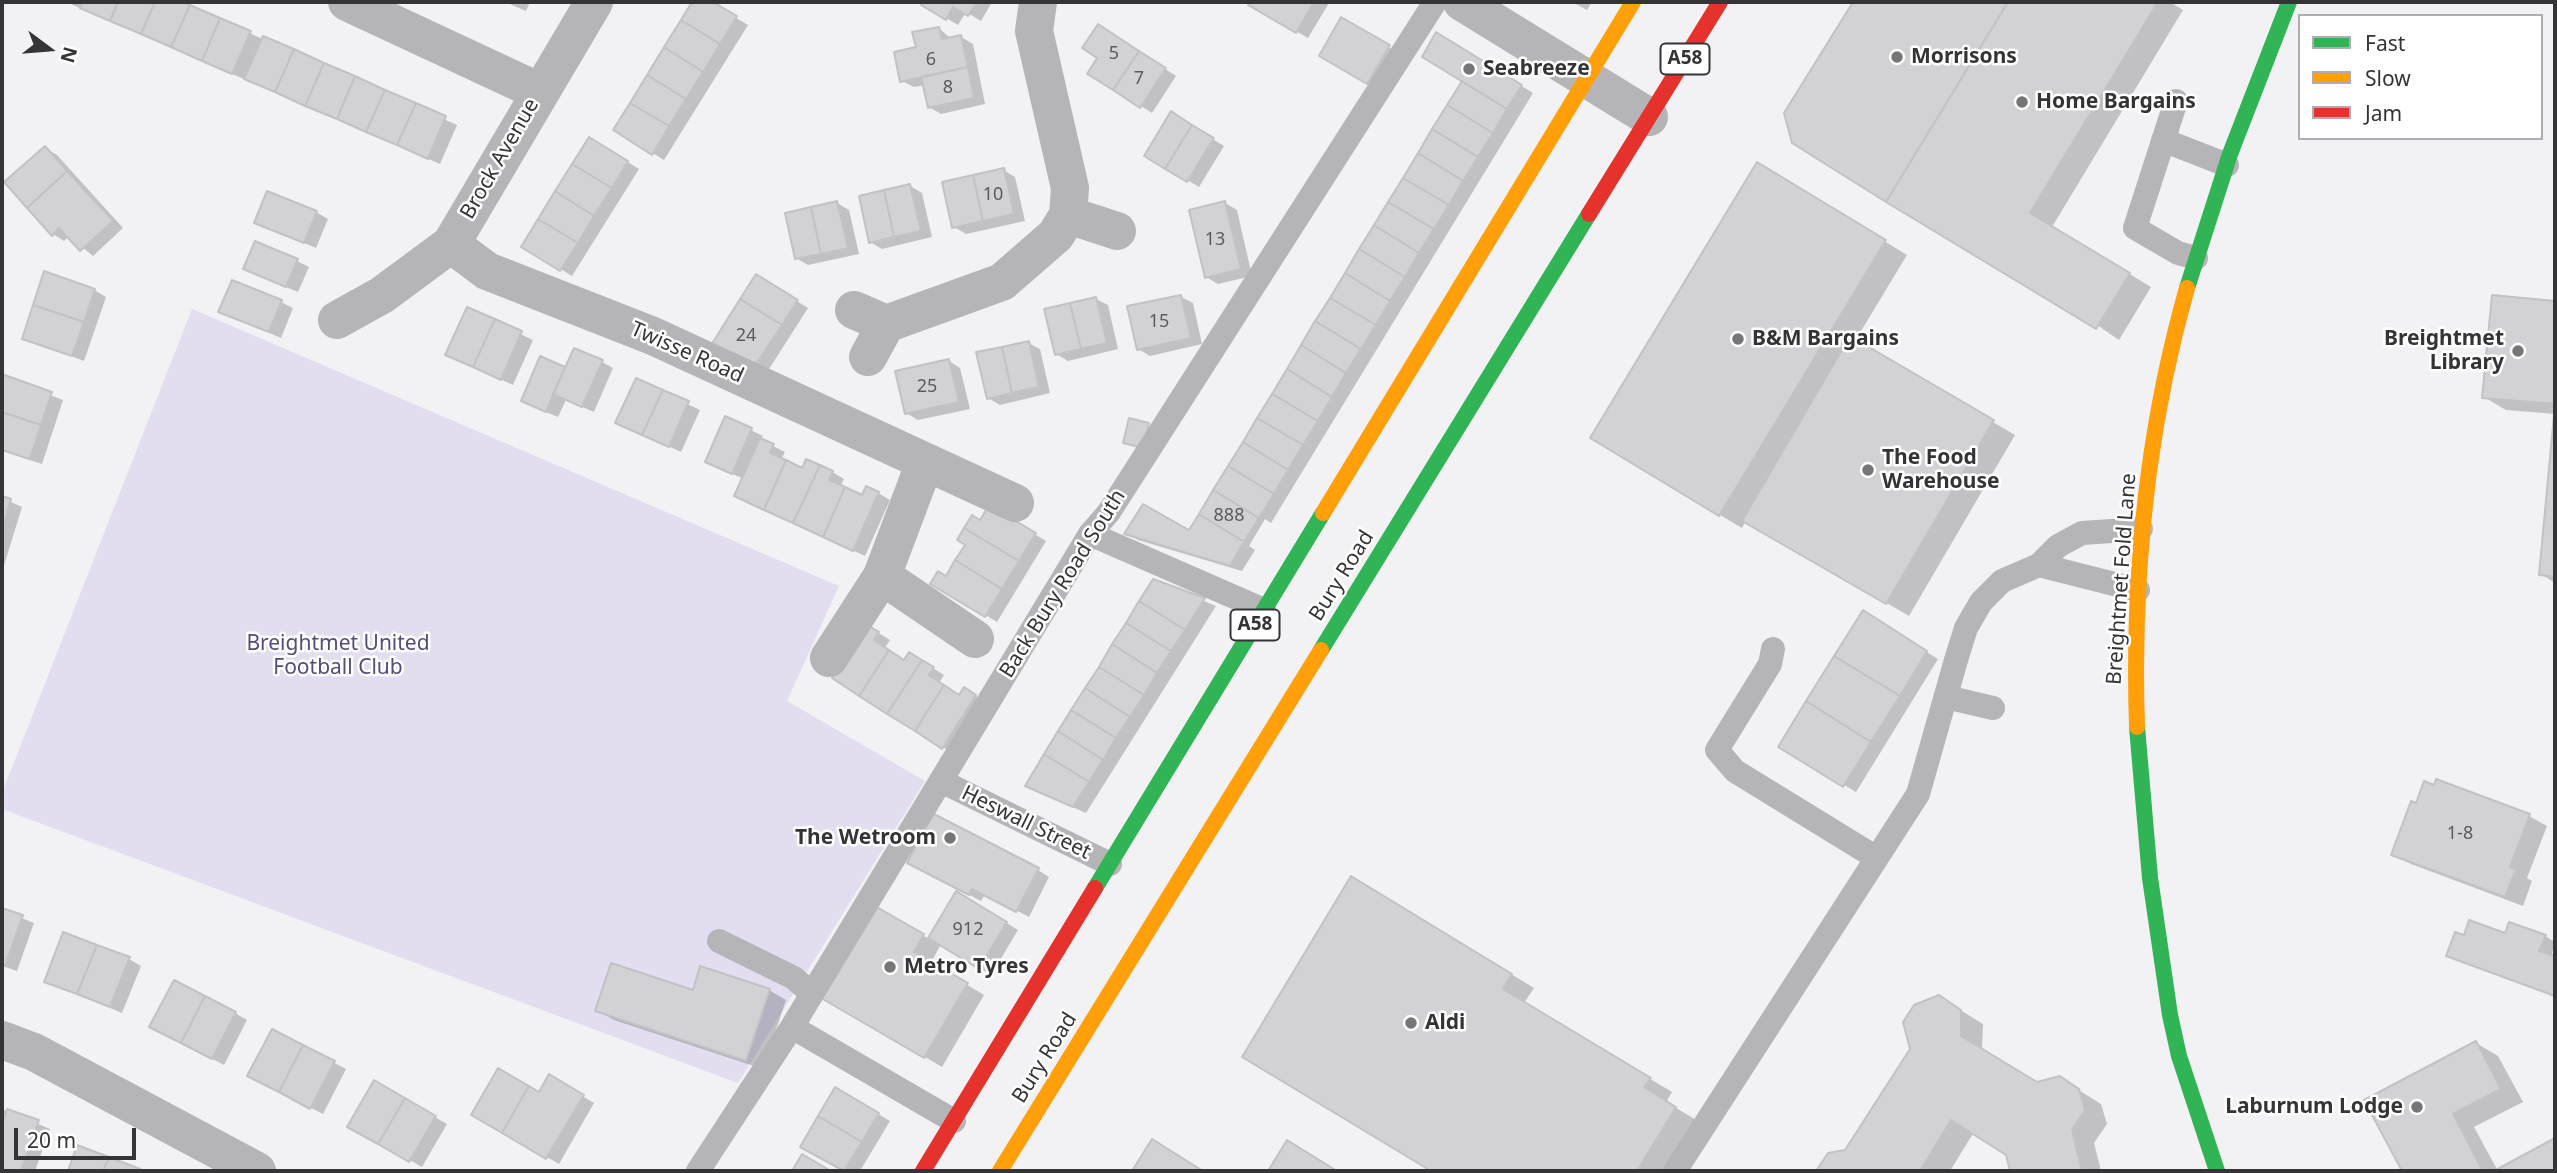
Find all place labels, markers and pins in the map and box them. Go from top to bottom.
place label: Morrisons [1911,44,2017,70]
marker: Morrisons [1889,49,1905,65]
place label: Seabreeze [1483,56,1590,82]
marker: Seabreeze [1461,61,1477,77]
place label: Home Bargains [2036,89,2196,115]
marker: Home Bargains [2014,94,2030,110]
place label: B&M Bargains [1752,326,1899,352]
place label: Breightmet Library [2384,326,2504,376]
marker: B&M Bargains [1730,331,1746,347]
marker: Breightmet Library [2510,343,2526,359]
place label: The Food Warehouse [1882,445,1999,495]
marker: The Food Warehouse [1860,462,1876,478]
place label: The Wetroom [795,825,936,851]
marker: The Wetroom [942,830,958,846]
place label: Metro Tyres [904,954,1029,980]
marker: Metro Tyres [882,959,898,975]
place label: Aldi [1425,1010,1465,1036]
marker: Aldi [1403,1015,1419,1031]
place label: Laburnum Lodge [2225,1094,2403,1120]
marker: Laburnum Lodge [2409,1099,2425,1115]

